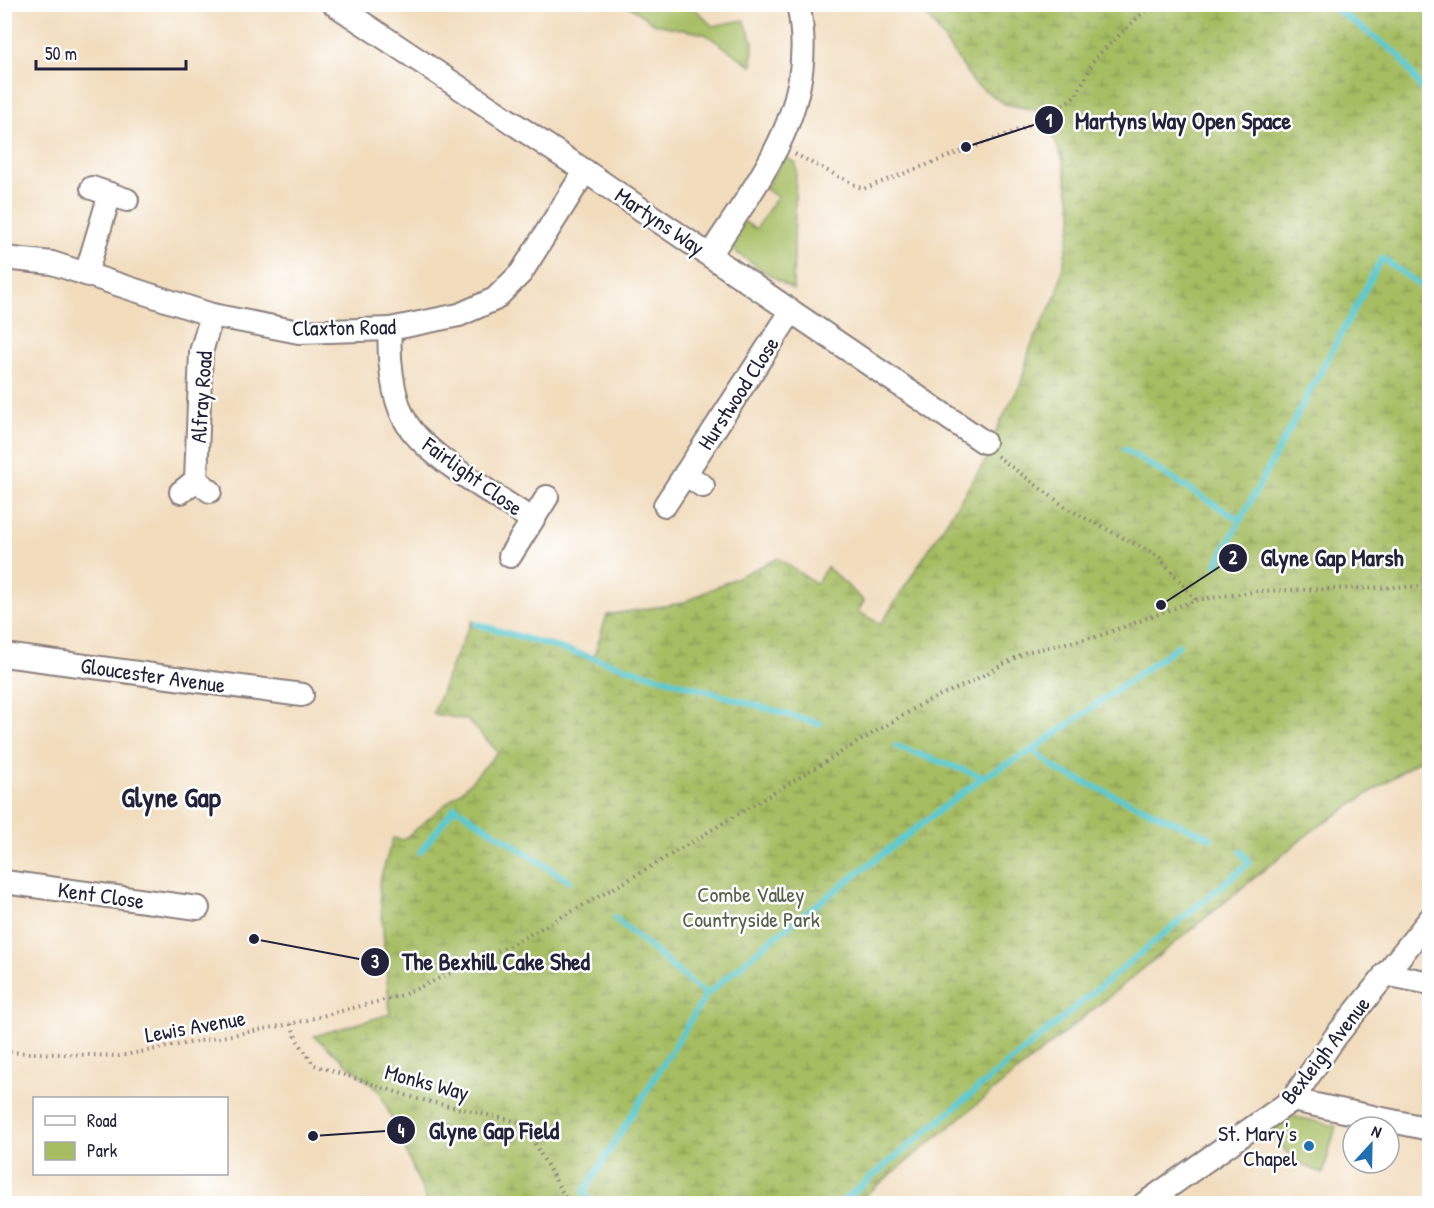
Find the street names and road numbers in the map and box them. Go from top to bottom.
street label: Martyns Way [609,180,711,262]
street label: Claxton Road [292,311,397,343]
street label: Hurstwood Close [690,330,786,455]
street label: Alfray Road [183,350,219,444]
street label: Fairlight Close [416,429,529,523]
street label: Gloucester Avenue [79,650,227,700]
street label: Kent Close [56,874,146,916]
street label: Bexleigh Avenue [1273,990,1377,1110]
street label: Lewis Avenue [142,1002,248,1050]
street label: Monks Way [382,1056,472,1108]

